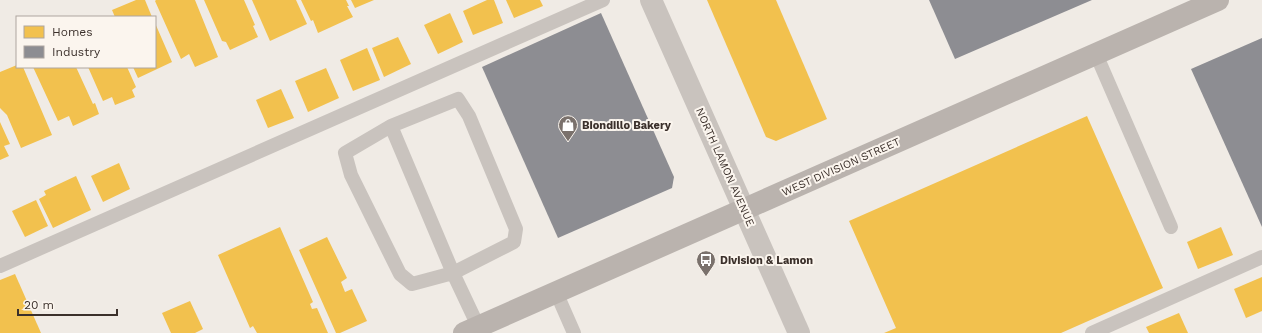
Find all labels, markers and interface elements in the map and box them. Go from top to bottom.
legend [16,16,156,68]
text: Homes [52,25,93,39]
text: Industry [52,45,101,59]
street label: NORTH LAMON AVENUE [693,106,757,228]
shop icon: Biondillo Bakery [557,114,579,142]
place label: Biondillo Bakery [582,119,672,132]
street label: WEST DIVISION STREET [780,135,902,199]
bus stop icon: Division & Lamon [695,249,717,277]
place label: Division & Lamon [720,254,813,267]
scale bar [18,291,117,317]
text: 20 m [24,298,54,312]

